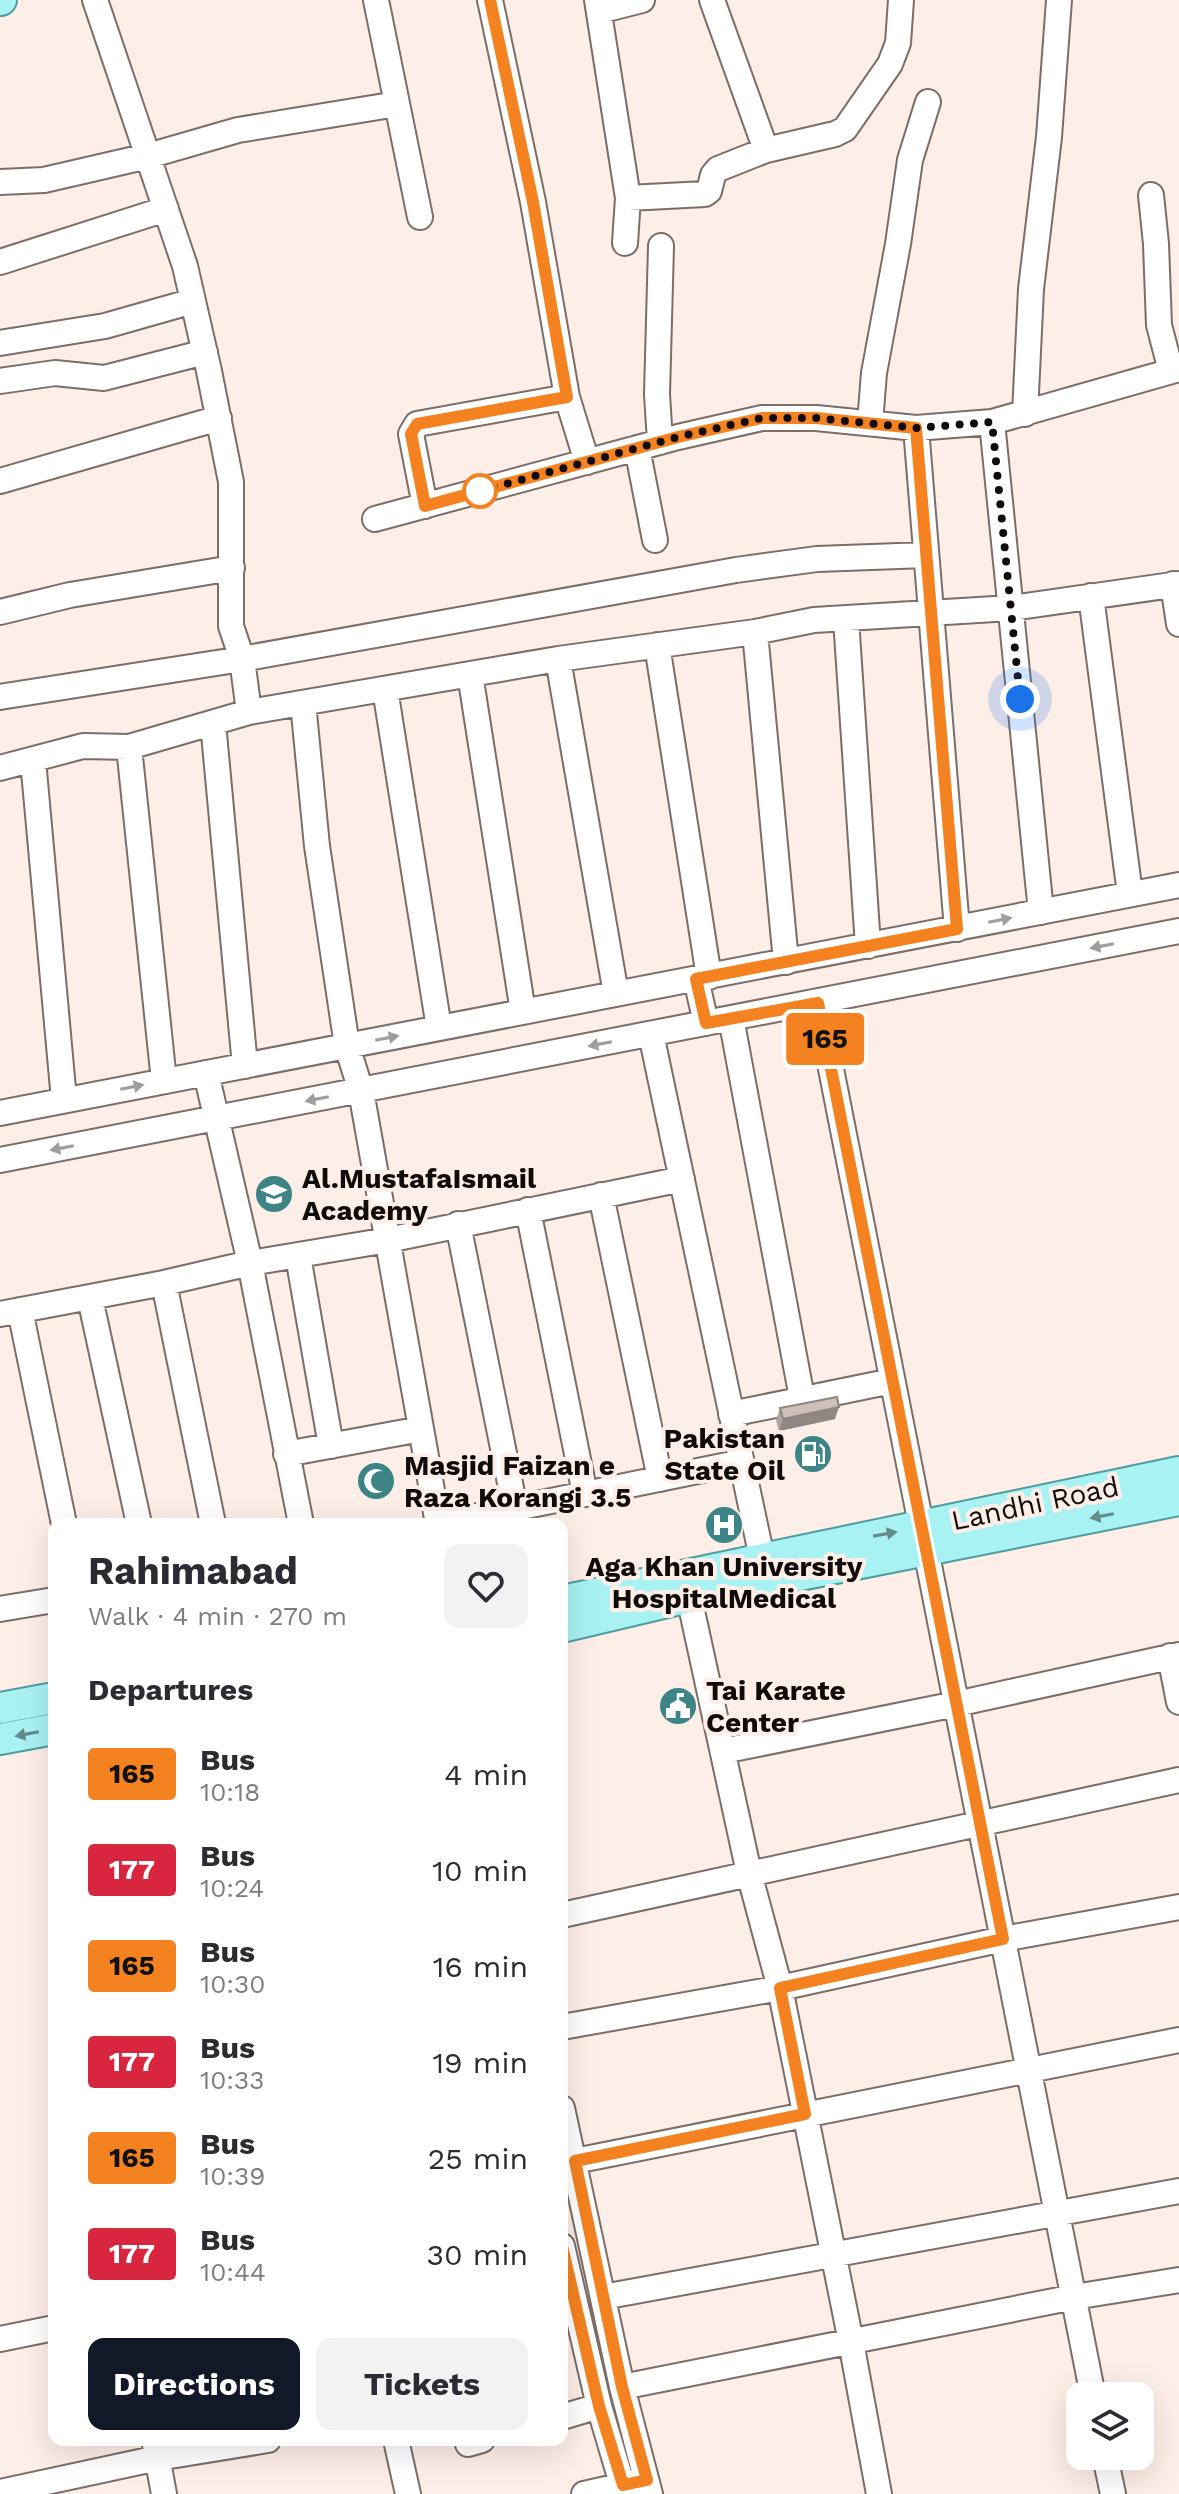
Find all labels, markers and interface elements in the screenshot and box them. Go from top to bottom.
unlabelled marker [463,474,497,508]
your location [1000,679,1040,719]
one-way arrow [987,913,1012,926]
one-way arrow [1090,941,1115,953]
line badge: 165 [779,1013,871,1065]
text: 165 [802,1022,848,1055]
one-way arrow [375,1032,400,1044]
one-way arrow [587,1039,612,1051]
one-way arrow [119,1081,144,1093]
one-way arrow [304,1094,329,1106]
one-way arrow [49,1143,74,1155]
place label: Al.MustafaIsmail Academy [302,1162,537,1227]
school or university icon: Al.MustafaIsmail Academy [253,1173,295,1215]
place label: Pakistan State Oil [664,1422,786,1487]
fuel station icon: Pakistan State Oil [792,1433,834,1475]
place label: Masjid Faizan e Raza Korangi 3.5 [404,1449,631,1514]
mosque icon: Masjid Faizan e Raza Korangi 3.5 [355,1460,397,1502]
street label: Landhi Road [948,1470,1122,1537]
hospital icon: Aga Khan University HospitalMedical [703,1504,745,1546]
one-way arrow [1090,1510,1115,1522]
one-way arrow [873,1527,898,1539]
button: heart [444,1544,528,1628]
text: Rahimabad [88,1549,298,1593]
place label: Aga Khan University HospitalMedical [586,1550,863,1615]
text: Walk · 4 min · 270 m [88,1601,347,1631]
text: Departures [88,1672,253,1707]
place label: Tai Karate Center [706,1674,846,1739]
public building icon: Tai Karate Center [657,1685,699,1727]
one-way arrow [14,1728,39,1740]
text: Bus [200,1742,255,1777]
text: 165 [109,1757,155,1790]
text: 4 min [444,1757,528,1792]
text: 10:18 [200,1777,260,1807]
text: Bus [200,1838,255,1873]
text: 177 [109,1853,155,1886]
text: 10 min [432,1853,528,1888]
text: 10:24 [200,1873,264,1903]
text: Bus [200,1934,255,1969]
text: 165 [109,1949,155,1982]
text: 16 min [433,1949,528,1984]
text: 10:30 [200,1969,265,1999]
text: Bus [200,2030,255,2065]
text: 177 [109,2045,155,2078]
text: 19 min [432,2045,528,2080]
text: 10:33 [200,2065,264,2095]
text: Bus [200,2126,255,2161]
text: 165 [109,2141,155,2174]
text: 25 min [428,2141,528,2176]
text: 10:39 [200,2161,265,2191]
text: Bus [200,2222,255,2257]
text: 177 [109,2237,155,2270]
text: 30 min [426,2237,528,2272]
text: 10:44 [200,2257,266,2287]
button: Directions [88,2338,300,2430]
button: Tickets [316,2338,528,2430]
map controls [1066,2382,1154,2470]
button: layers [1066,2382,1154,2470]

